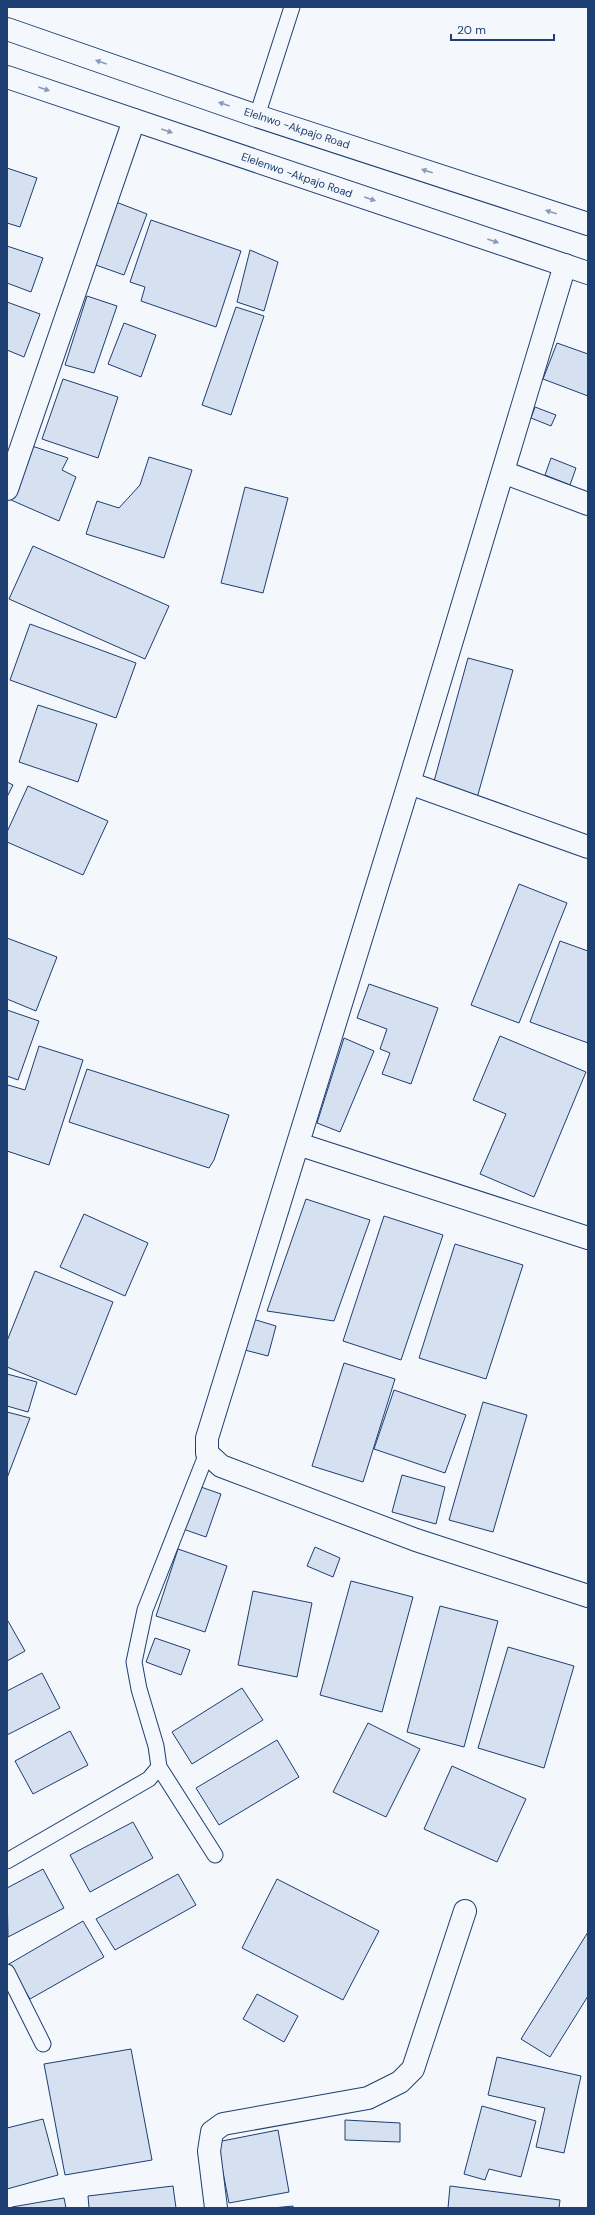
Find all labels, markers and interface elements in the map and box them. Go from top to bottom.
scale bar [451,16,554,42]
text: 20 m [457,22,486,38]
one-way arrow [95,59,107,65]
one-way arrow [38,87,50,93]
one-way arrow [218,101,230,107]
street label: Elelnwo -Akpajo Road [242,104,352,152]
one-way arrow [161,128,173,134]
street label: Elelenwo -Akpajo Road [240,149,355,201]
one-way arrow [421,168,433,174]
one-way arrow [364,197,376,203]
one-way arrow [545,209,557,215]
one-way arrow [487,238,499,244]

